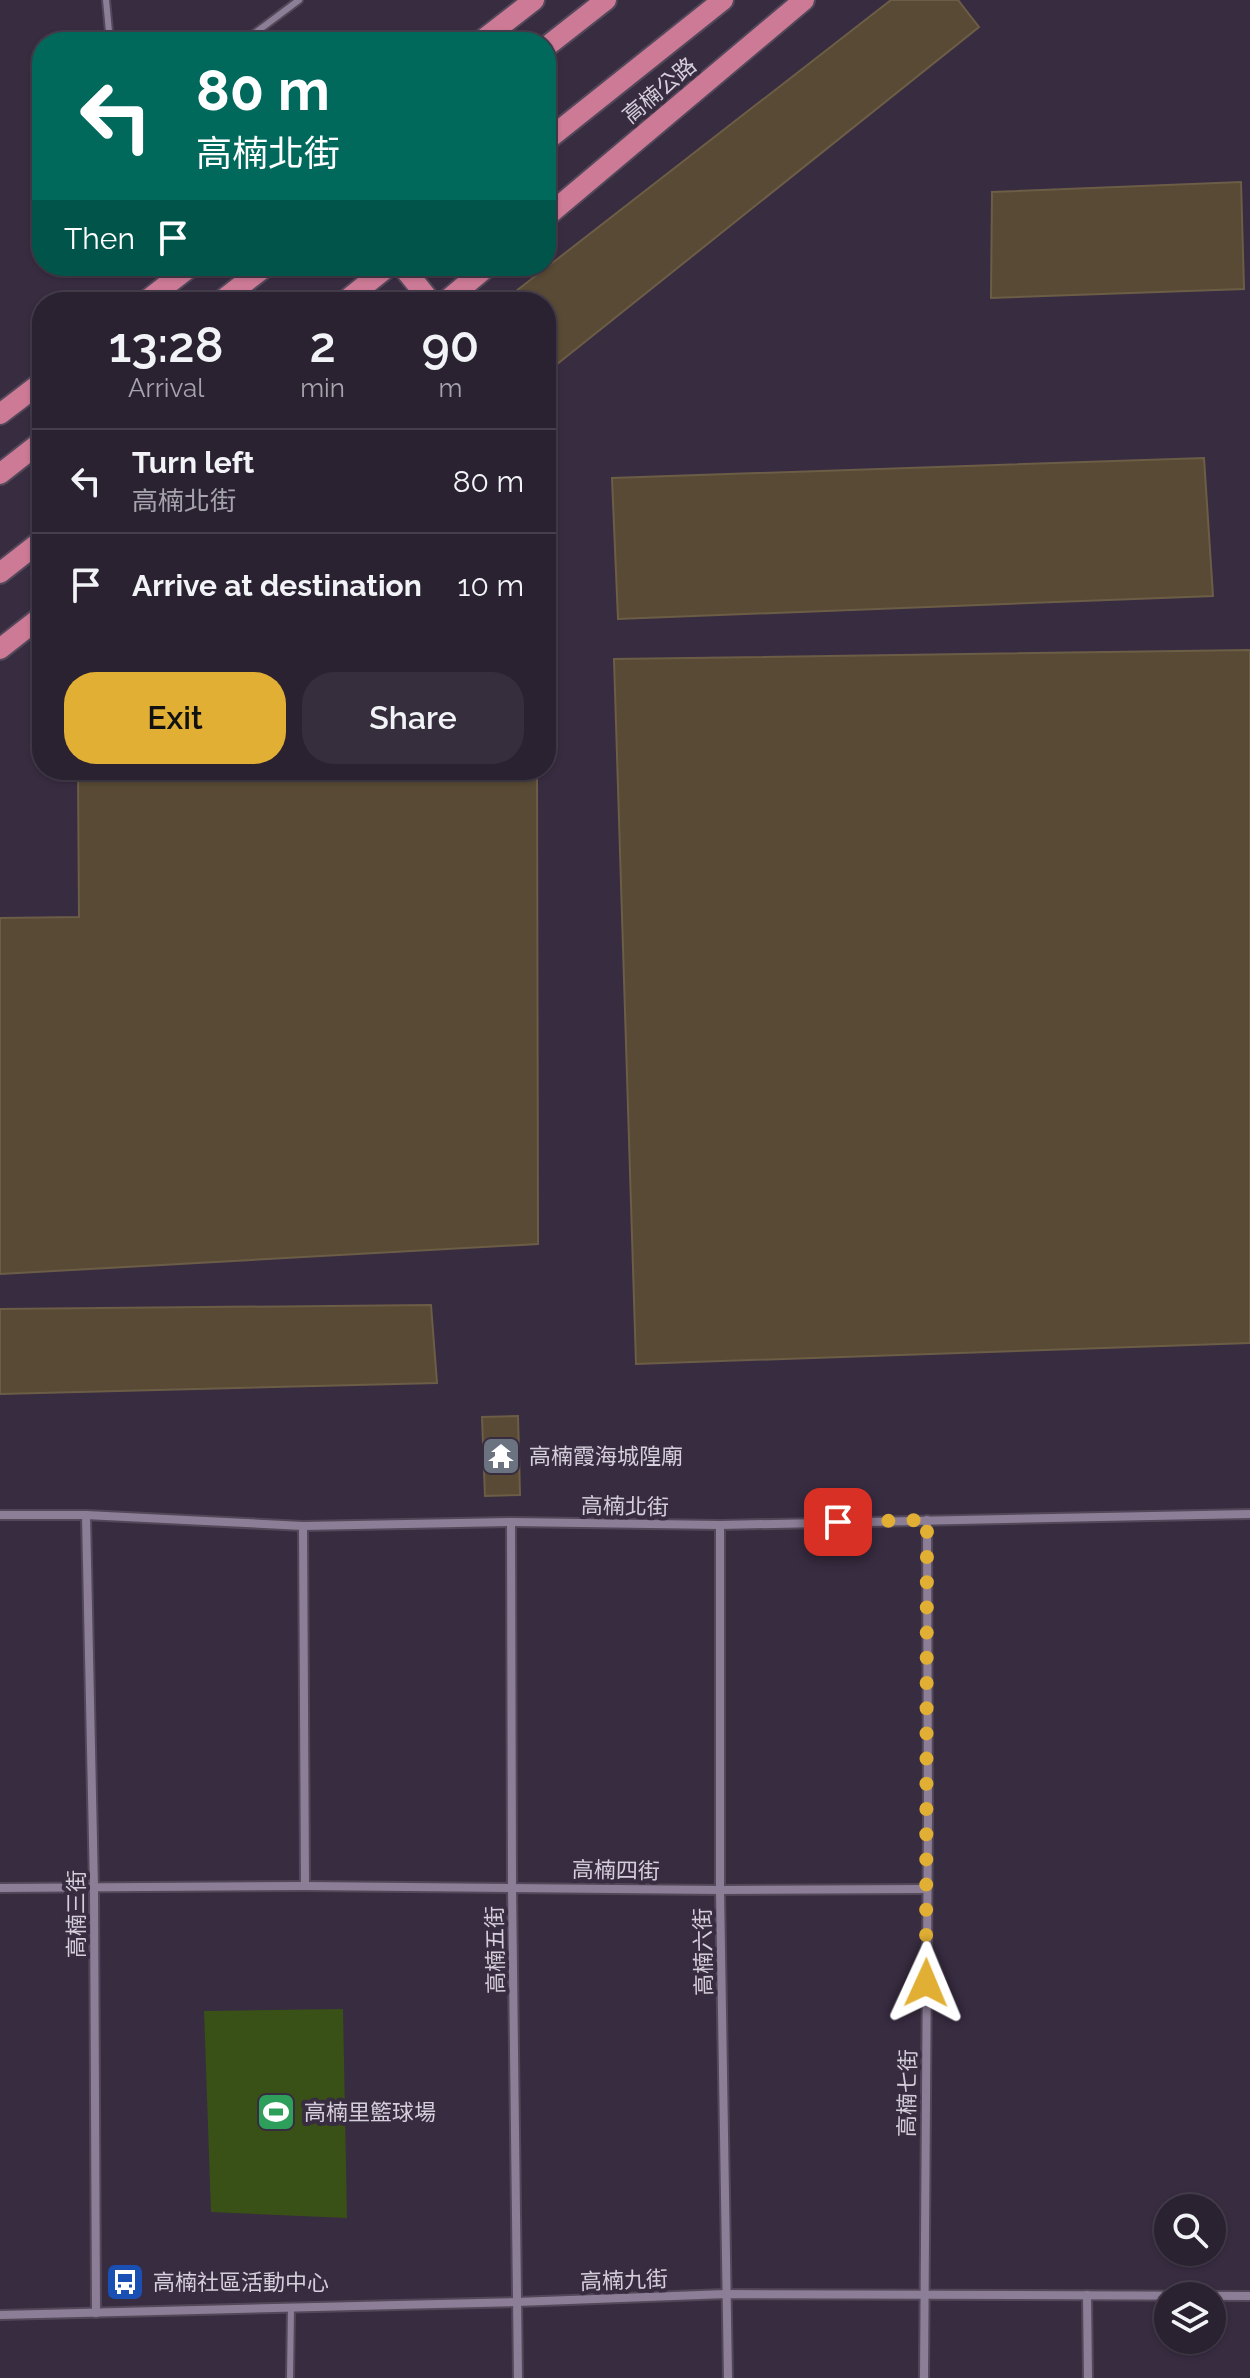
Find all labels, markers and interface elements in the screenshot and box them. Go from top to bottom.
street label: 高楠公路 [617,52,701,128]
text: 80 m [196,57,330,123]
icon: left [64,64,168,168]
text: 高楠北街 [196,132,340,174]
icon: arrive [151,216,195,260]
text: Then [64,221,135,256]
text: 13:28 [109,317,224,373]
text: 2 [309,317,336,373]
text: 90 [422,317,479,373]
text: Arrival [128,373,204,403]
text: min [300,373,345,403]
text: m [439,373,462,403]
text: Turn left [132,445,254,480]
icon: left [64,459,108,503]
text: 80 m [453,464,524,499]
text: 高楠北街 [132,486,236,516]
icon: arrive [64,563,108,607]
text: Arrive at destination [132,568,422,603]
text: 10 m [458,568,524,603]
button: Exit [64,672,286,764]
button: Share [302,672,524,764]
temple icon: 高楠霞海城隍廟 [480,1435,522,1477]
place label: 高楠霞海城隍廟 [529,1443,683,1469]
pin [804,1488,872,1556]
street label: 高楠北街 [581,1492,669,1520]
icon: arrive [816,1500,860,1544]
street label: 高楠四街 [572,1856,660,1884]
street label: 高楠三街 [63,1870,89,1958]
street label: 高楠五街 [481,1906,509,1994]
street label: 高楠六街 [689,1908,717,1996]
position arrow [884,1941,968,2025]
street label: 高楠七街 [893,2049,921,2137]
sports icon: 高楠里籃球場 [255,2091,297,2133]
place label: 高楠里籃球場 [304,2099,436,2125]
map controls [1154,2194,1226,2354]
button: search [1154,2194,1226,2266]
bus stop icon: 高楠社區活動中心 [104,2261,146,2303]
street label: 高楠九街 [580,2265,668,2295]
place label: 高楠社區活動中心 [153,2269,329,2295]
button: layers [1154,2282,1226,2354]

